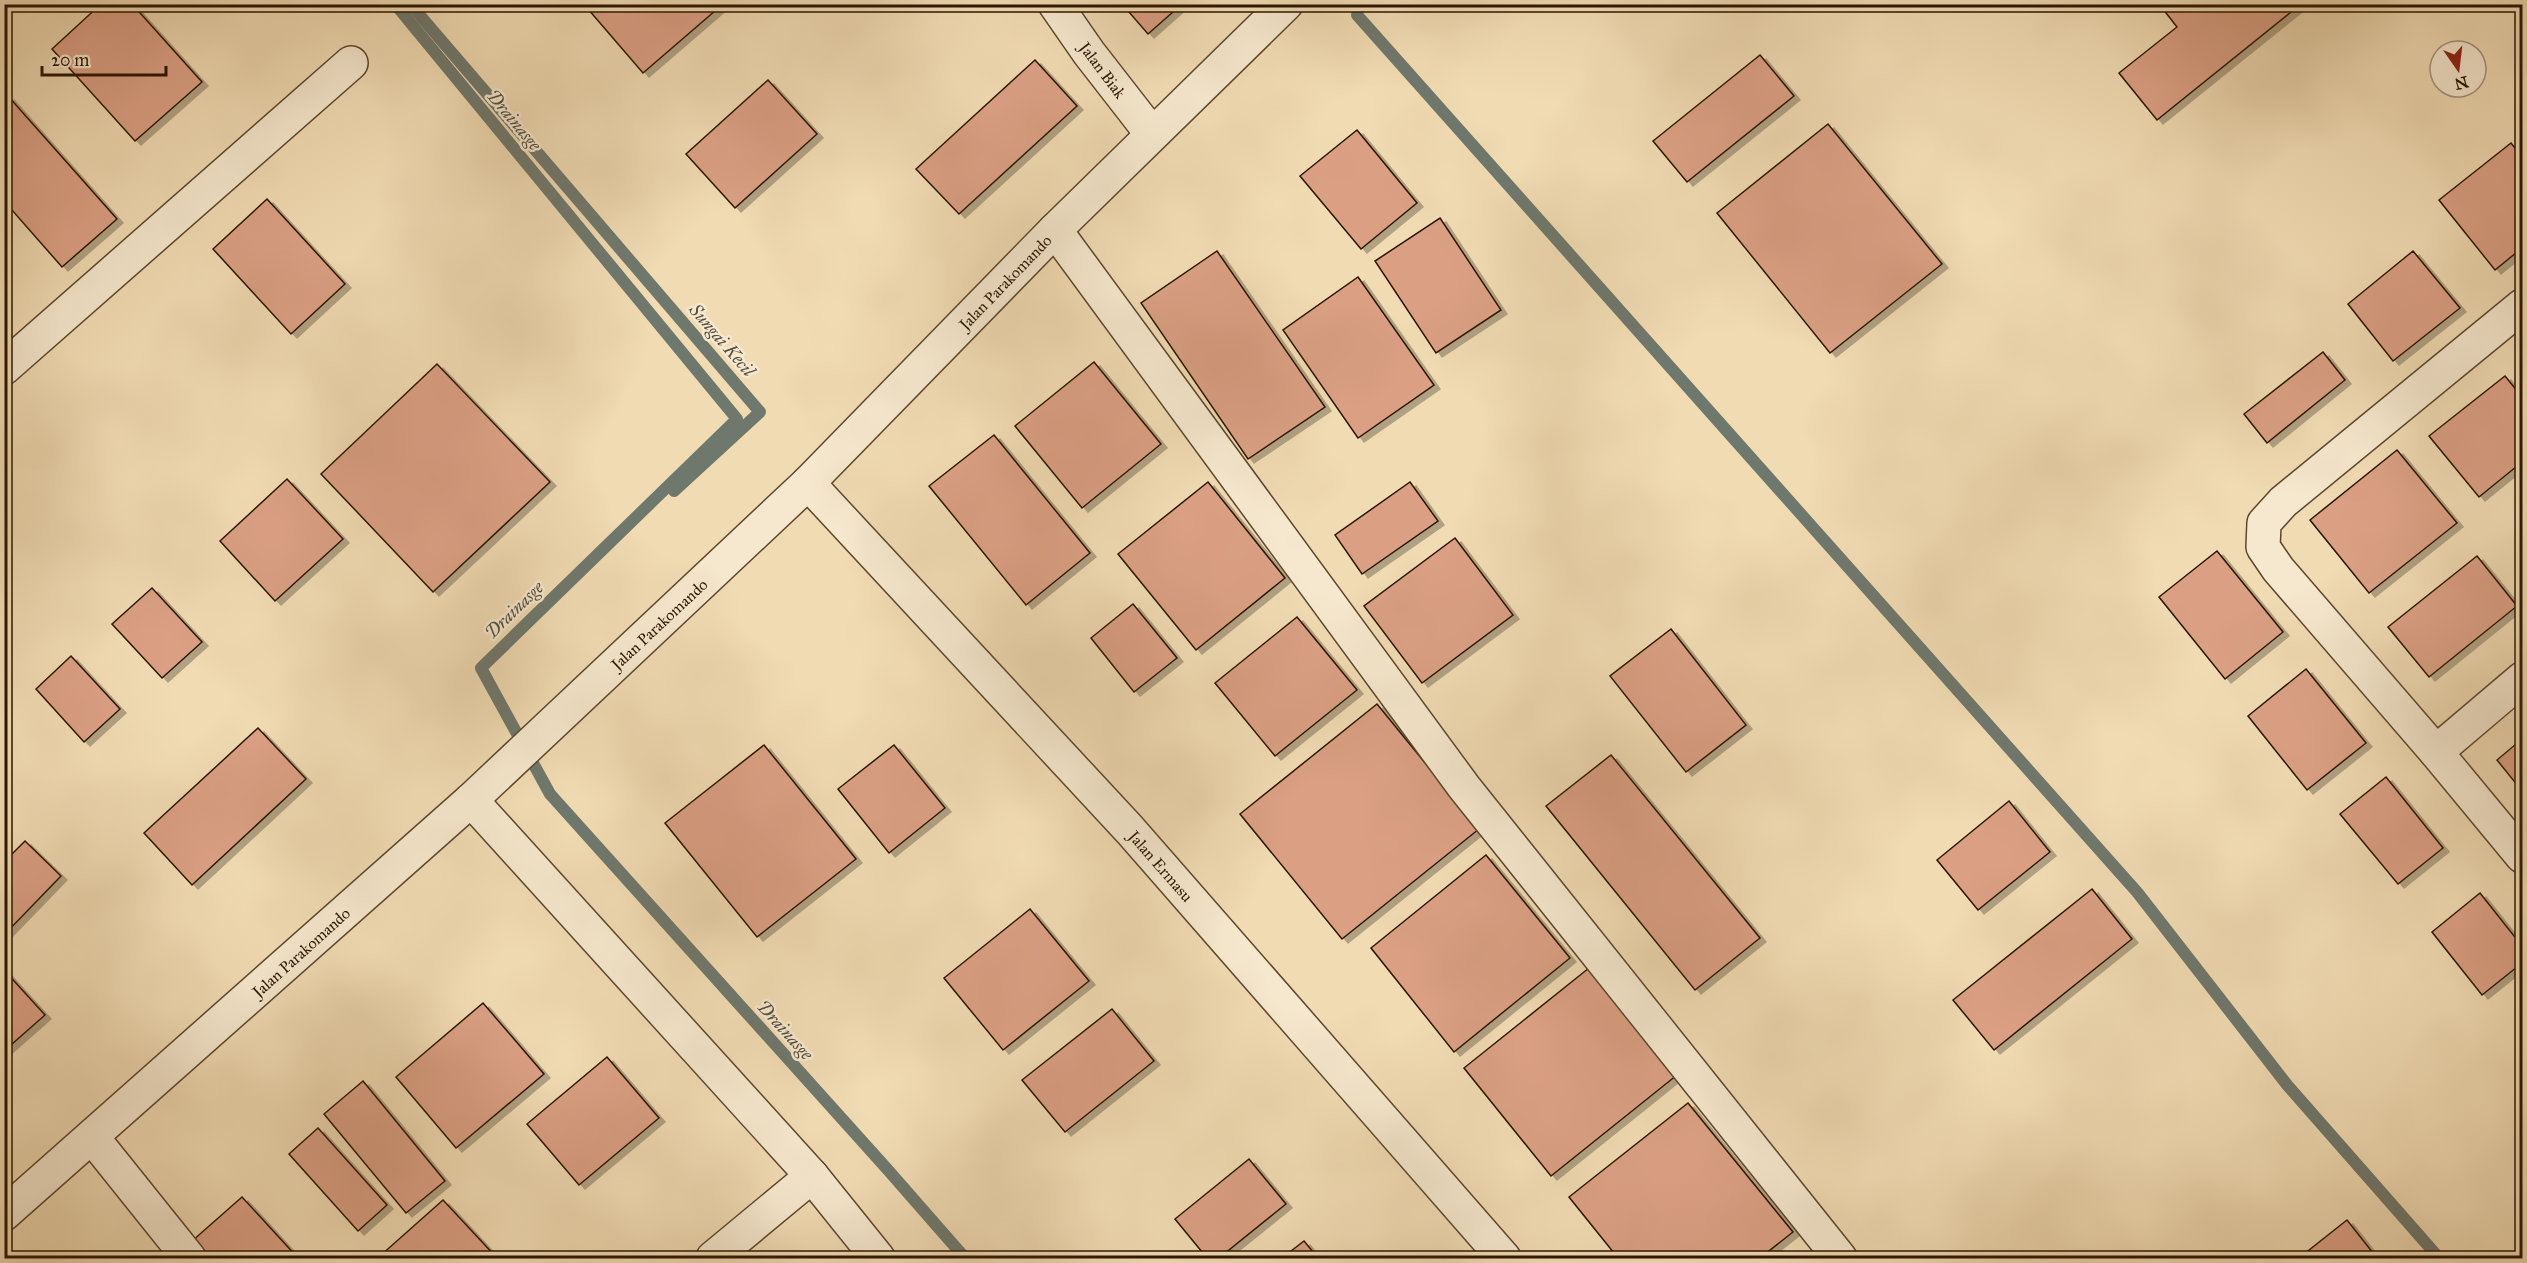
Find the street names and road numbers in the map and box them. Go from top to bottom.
street label: Jalan Biak [1073,37,1130,103]
street label: Jalan Parakomando [954,231,1056,336]
street label: Jalan Parakomando [606,575,712,676]
street label: Jalan Ermasu [1122,825,1197,907]
street label: Jalan Parakomando [247,904,355,1003]

